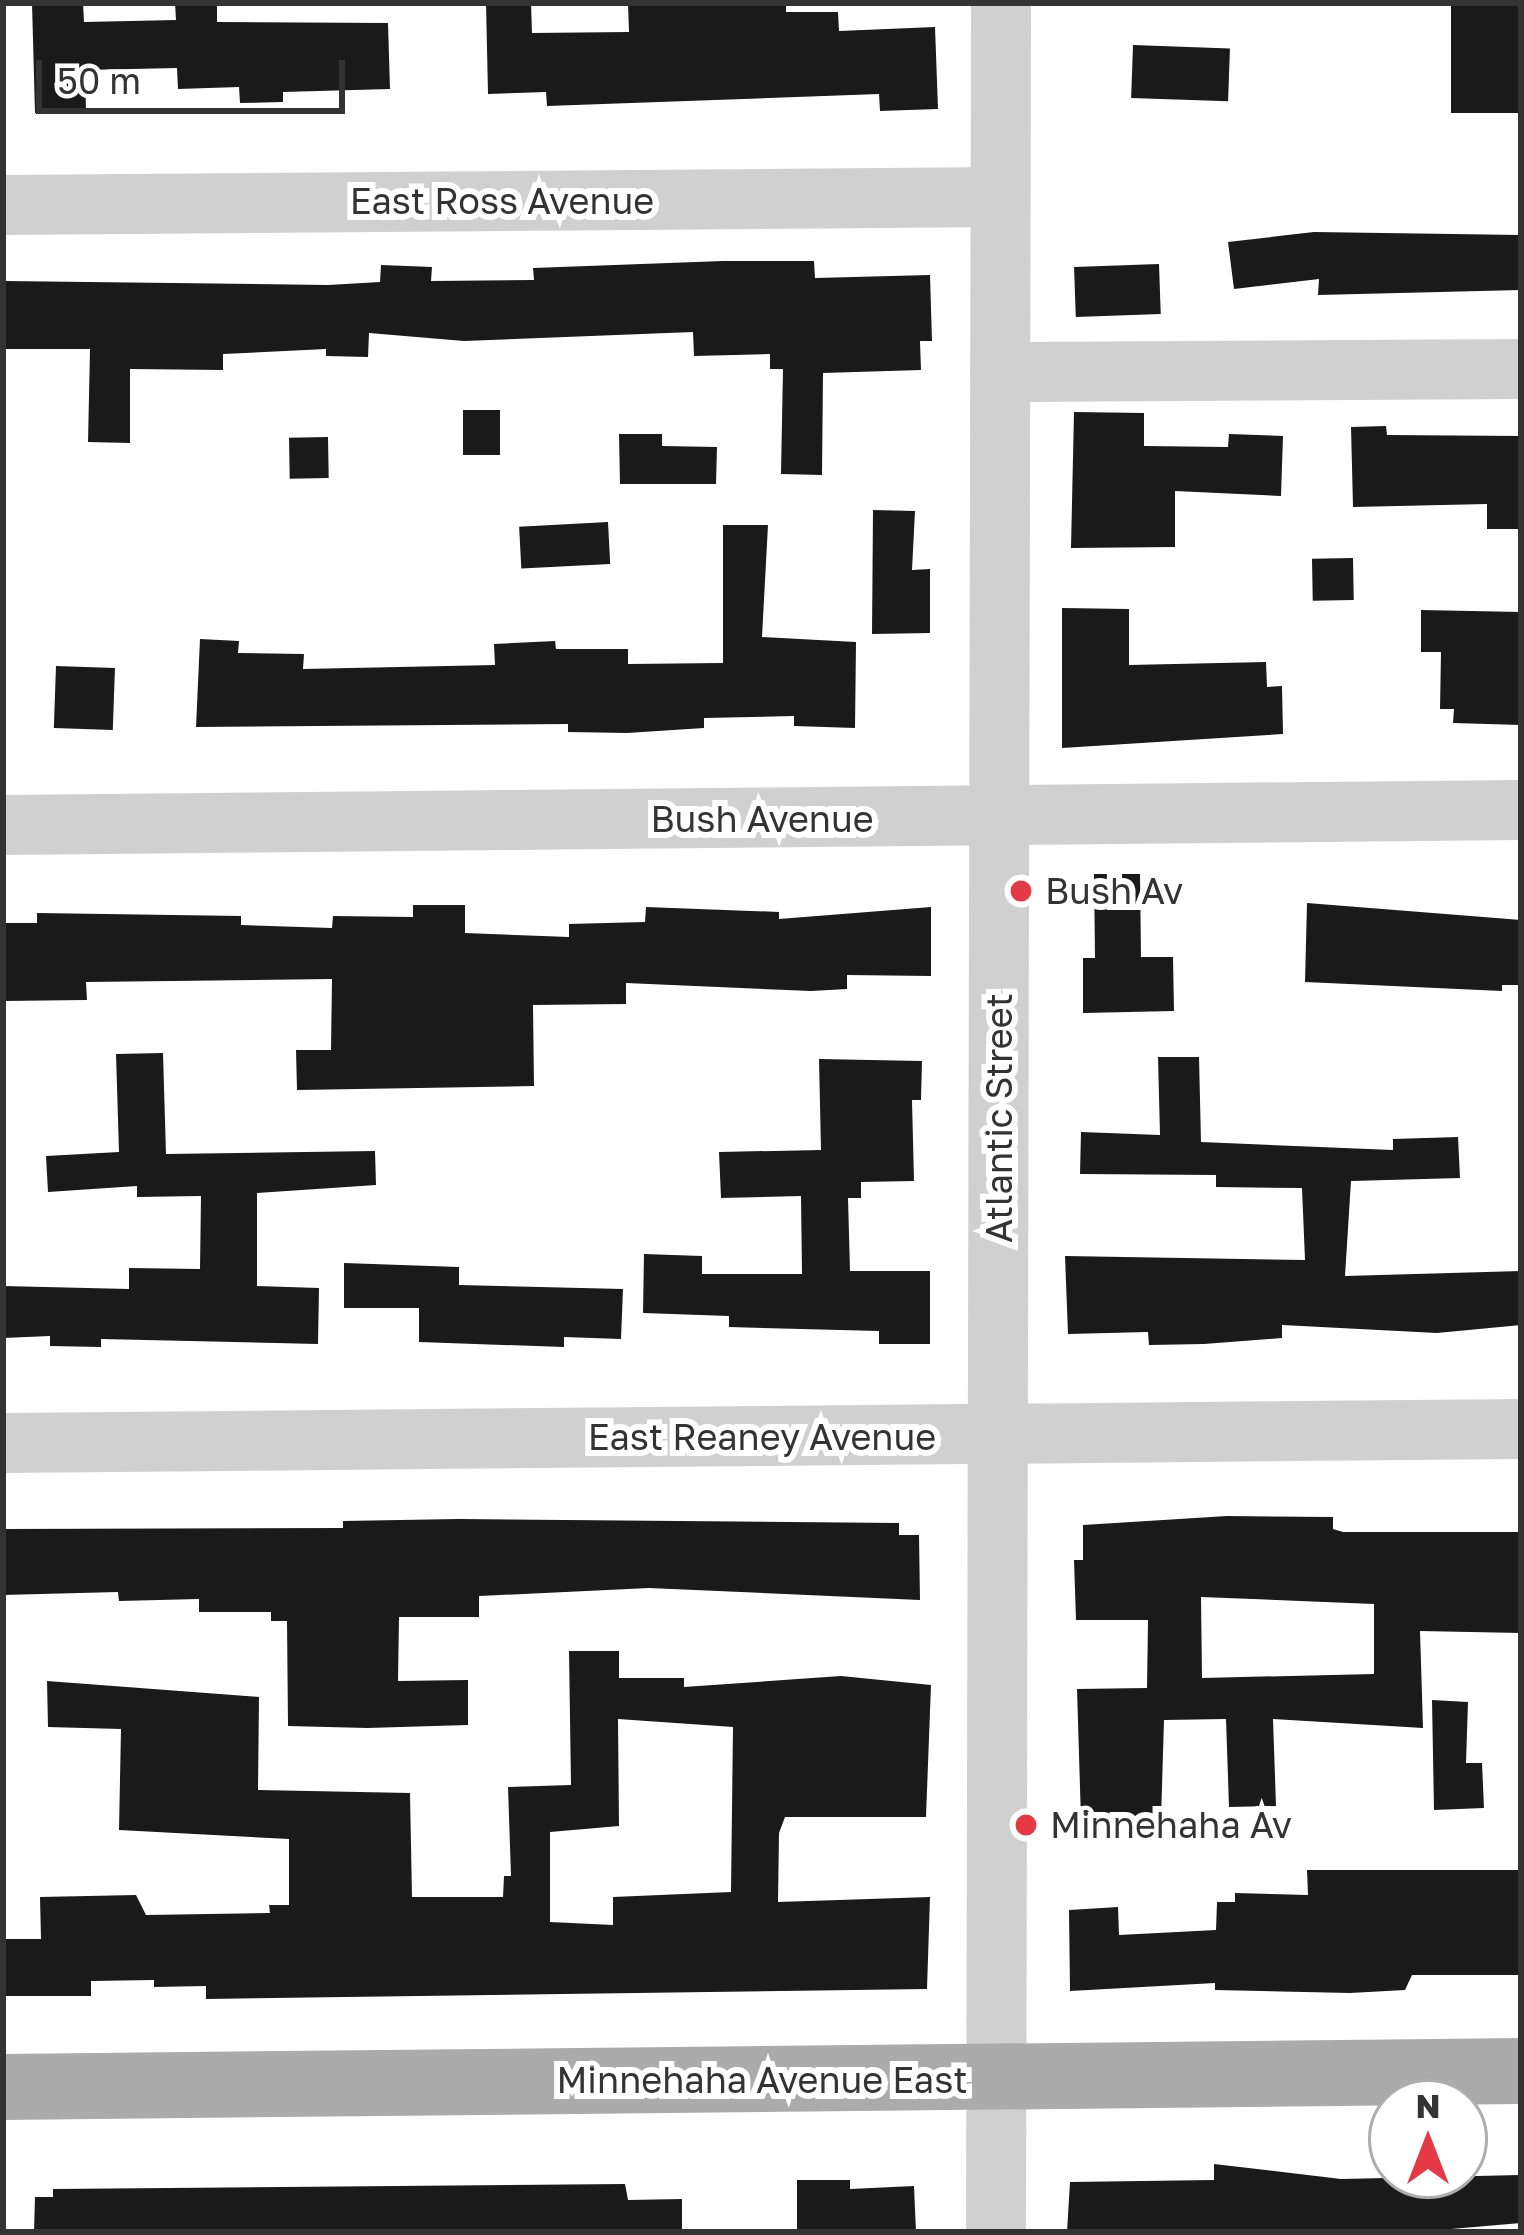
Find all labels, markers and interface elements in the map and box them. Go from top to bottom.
scale bar [42,36,351,110]
text: 50 m [57,59,141,102]
street label: East Ross Avenue [350,179,654,223]
street label: Bush Avenue [650,797,874,841]
place label: Bush Av [1045,869,1183,913]
marker: Bush Av [1008,878,1034,904]
street label: Atlantic Street [977,993,1021,1243]
street label: East Reaney Avenue [588,1415,936,1459]
place label: Minnehaha Av [1050,1803,1292,1847]
marker: Minnehaha Av [1013,1812,1039,1838]
street label: Minnehaha Avenue East [556,2058,968,2102]
north arrow [1368,2079,1488,2199]
text: N [1415,2086,1441,2125]

